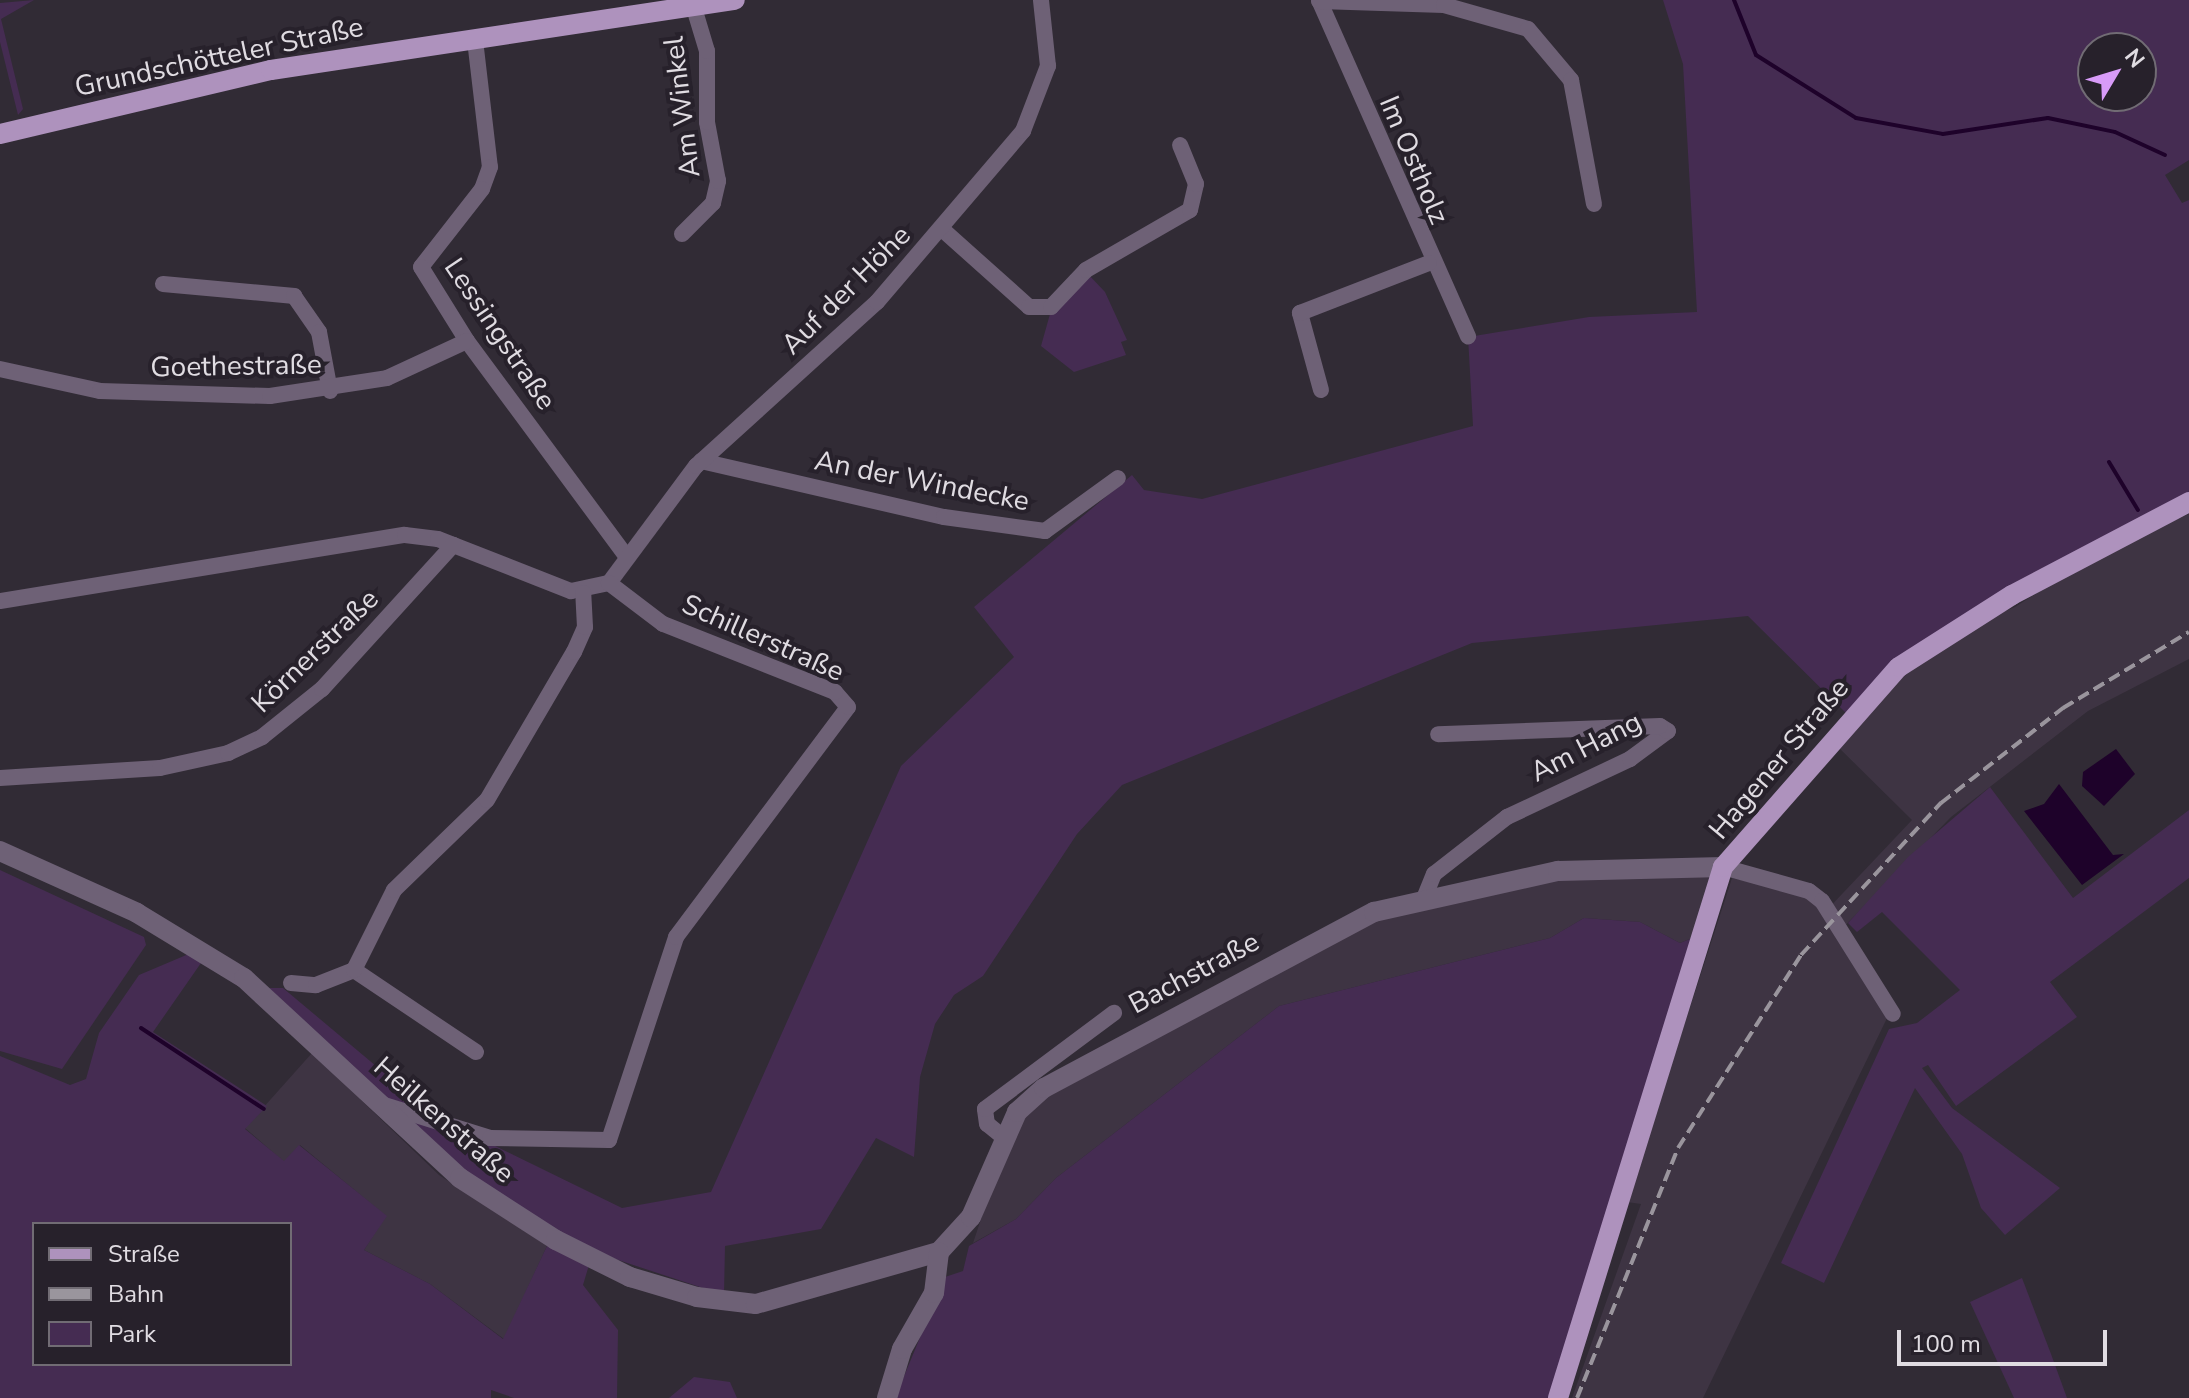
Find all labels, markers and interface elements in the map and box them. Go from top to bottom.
street label: Grundschötteler Straße [72,10,366,104]
north arrow [2077,32,2157,112]
street label: Am Winkel [657,35,707,179]
text: N [2117,43,2151,74]
street label: Im Ostholz [1372,91,1456,229]
street label: Auf der Höhe [774,218,918,362]
street label: Lessingstraße [437,252,563,416]
street label: Goethestraße [150,348,322,384]
street label: An der Windecke [812,444,1032,518]
street label: Körnerstraße [245,582,385,720]
street label: Schillerstraße [677,587,849,689]
street label: Hagener Straße [1702,672,1856,846]
street label: Am Hang [1525,705,1647,789]
street label: Bachstraße [1123,925,1265,1021]
street label: Heilkenstraße [367,1050,521,1190]
legend [32,1222,292,1366]
text: Straße [108,1238,180,1270]
text: Bahn [108,1278,164,1310]
scale bar [1901,1314,2111,1364]
text: Park [108,1318,156,1350]
text: 100 m [1911,1328,1981,1360]

